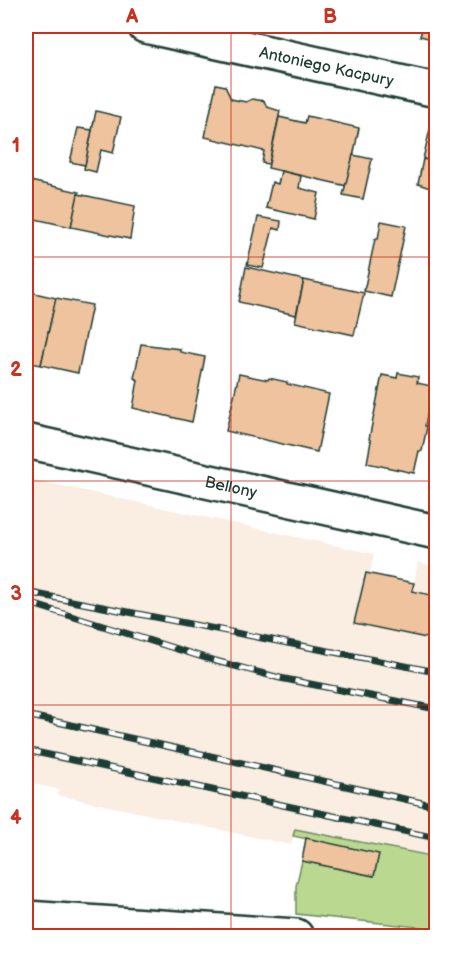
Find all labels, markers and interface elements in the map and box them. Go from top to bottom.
text: A [125,5,139,29]
text: B [323,5,337,29]
street label: Antoniego Kacpury [257,43,396,92]
text: 1 [12,134,20,158]
text: 2 [10,358,22,382]
street label: Bellony [203,473,259,503]
text: 3 [10,582,22,606]
text: 4 [10,806,22,830]

